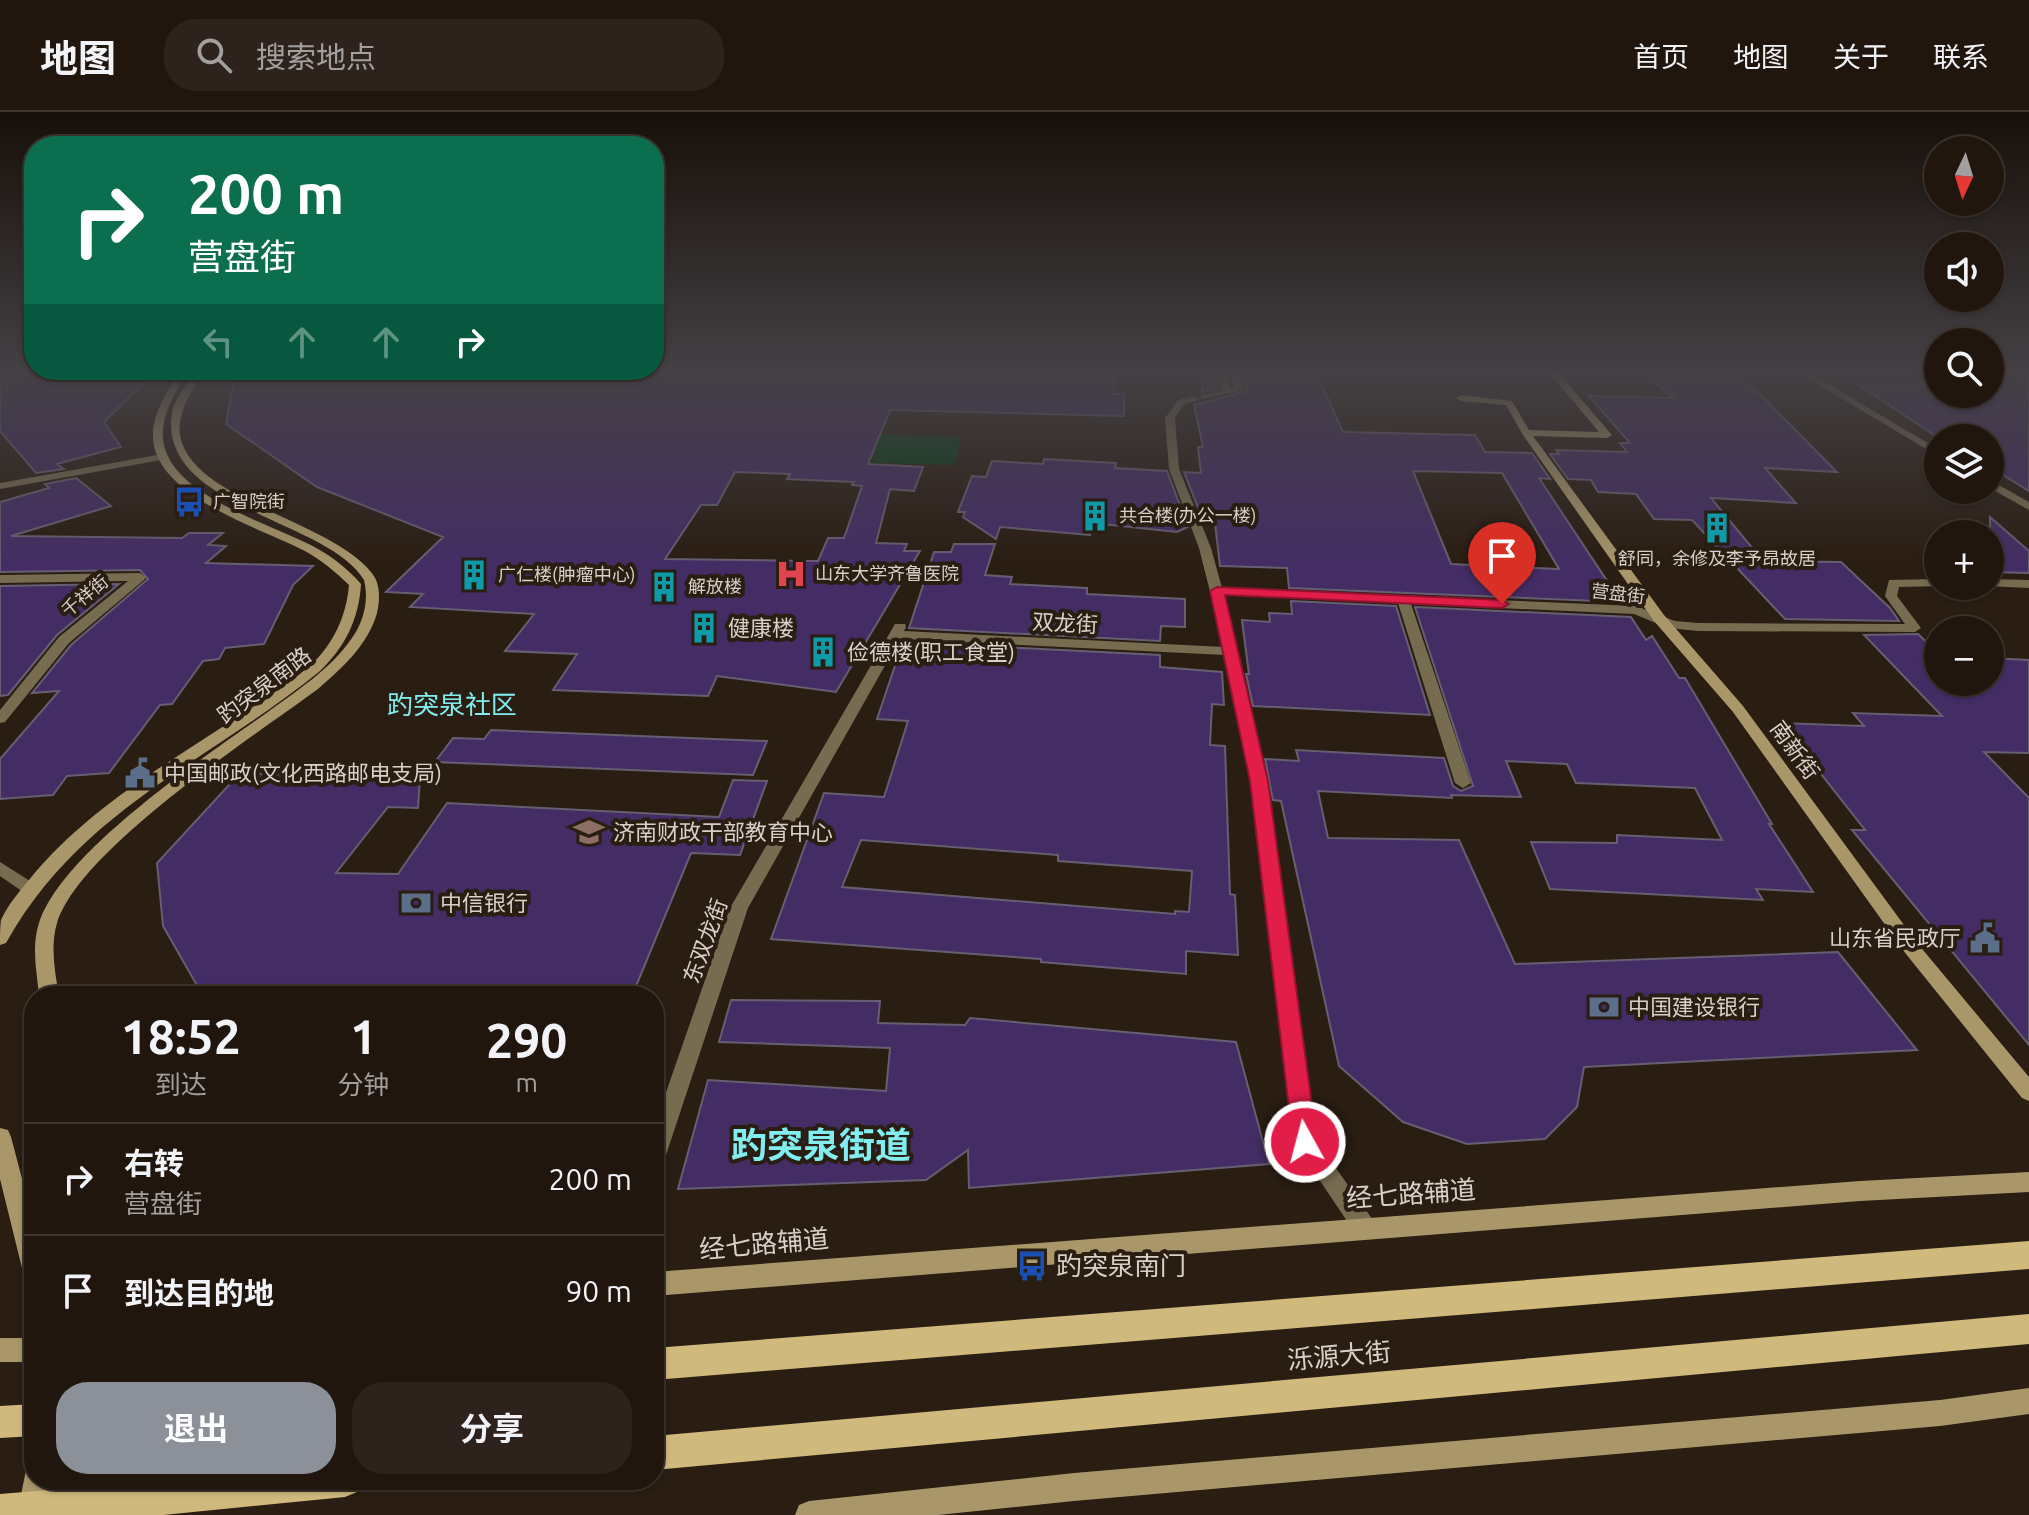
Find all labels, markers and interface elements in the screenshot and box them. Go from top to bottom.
search box [164,19,724,91]
icon: search [192,33,236,77]
text: 地图 [40,37,116,79]
text: 搜索地点 [256,40,376,74]
text: 首页 [1633,41,1689,72]
text: 地图 [1733,41,1789,72]
text: 关于 [1833,41,1889,72]
text: 联系 [1933,41,1989,72]
north arrow [1924,136,2004,216]
map controls [1924,136,2004,696]
text: 200 m [188,162,344,225]
icon: right [56,168,160,272]
button: sound [1924,232,2004,312]
text: 营盘街 [188,236,296,277]
icon: left [196,320,240,364]
icon: ahead [280,320,324,364]
icon: ahead [364,320,408,364]
icon: right [448,320,492,364]
button: search [1924,328,2004,408]
button: layers [1924,424,2004,504]
bus stop icon: 广智院街 [172,485,206,519]
place label: 广智院街 [213,491,285,511]
building icon: 共合楼(办公一楼) [1078,499,1112,533]
place label: 共合楼(办公一楼) [1119,505,1256,526]
building icon: 舒同，余修及李予昂故居 [1700,511,1734,545]
button: + [1924,520,2004,600]
pin [1468,522,1536,604]
icon: arrive [1480,534,1524,578]
place label: 舒同，余修及李予昂故居 [1618,548,1816,568]
hospital icon: 山东大学齐鲁医院 [774,557,808,591]
building icon: 广仁楼(肿瘤中心) [457,558,491,592]
place label: 山东大学齐鲁医院 [815,563,959,583]
place label: 广仁楼(肿瘤中心) [498,564,635,585]
street label: 千祥街 [57,570,112,620]
building icon: 解放楼 [647,570,681,604]
place label: 解放楼 [688,576,742,596]
street label: 营盘街 [1590,580,1646,606]
street label: 双龙街 [1031,608,1099,637]
building icon: 健康楼 [687,611,721,645]
place label: 健康楼 [728,615,794,640]
button: − [1924,616,2004,696]
building icon: 俭德楼(职工食堂) [806,635,840,669]
place label: 俭德楼(职工食堂) [847,639,1015,665]
street label: 趵突泉南路 [212,642,315,728]
district label: 趵突泉社区 [387,690,517,719]
street label: 南新街 [1766,716,1825,784]
public building icon: 中国邮政(文化西路邮电支局) [123,756,157,790]
place label: 中国邮政(文化西路邮电支局) [164,760,442,786]
school or university icon: 济南财政干部教育中心 [572,815,606,849]
place label: 济南财政干部教育中心 [613,819,833,844]
bank icon: 中信银行 [399,886,433,920]
place label: 中信银行 [440,890,528,915]
street label: 东双龙街 [678,895,731,986]
public building icon: 山东省民政厅 [1968,921,2002,955]
place label: 山东省民政厅 [1829,925,1961,950]
bank icon: 中国建设银行 [1587,990,1621,1024]
place label: 中国建设银行 [1628,994,1760,1019]
text: 18:52 [121,1009,241,1063]
text: 1 [350,1009,377,1063]
text: 290 [486,1013,567,1067]
text: m [515,1068,538,1097]
text: 到达 [155,1070,207,1099]
text: 分钟 [337,1070,389,1099]
position arrow [1263,1100,1347,1184]
district label: 趵突泉街道 [731,1124,911,1165]
text: 右转 [124,1146,184,1180]
icon: right [56,1157,100,1201]
text: 200 m [548,1162,632,1196]
street label: 经七路辅道 [1345,1175,1477,1213]
text: 营盘街 [124,1189,202,1218]
street label: 经七路辅道 [698,1223,830,1264]
bus stop icon: 趵突泉南门 [1015,1249,1049,1283]
place label: 趵突泉南门 [1056,1251,1186,1280]
icon: arrive [56,1269,100,1313]
text: 90 m [565,1274,632,1308]
text: 到达目的地 [124,1276,274,1310]
street label: 泺源大街 [1286,1337,1392,1374]
button: 退出 [56,1382,336,1474]
button: 分享 [352,1382,632,1474]

